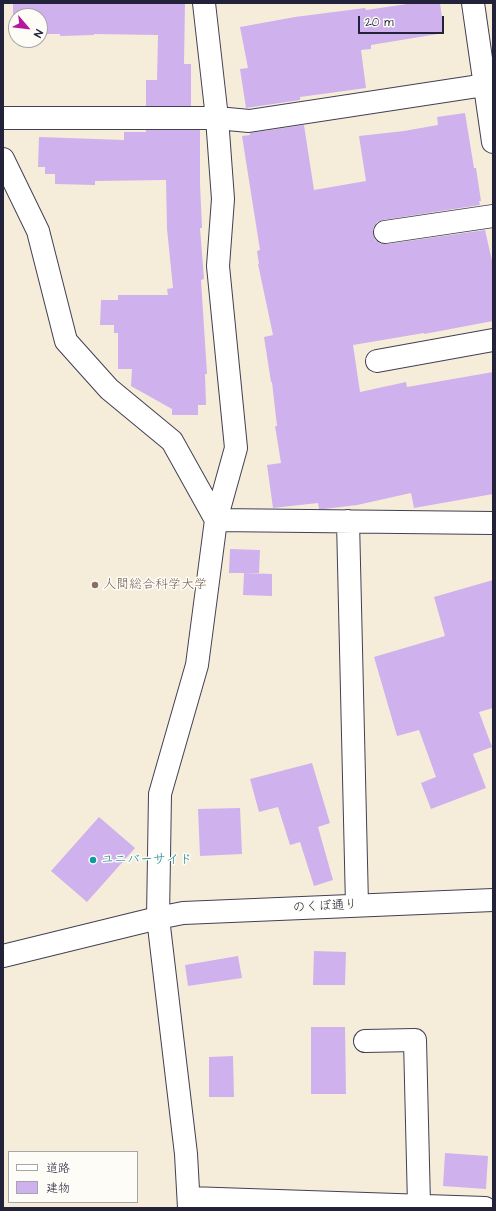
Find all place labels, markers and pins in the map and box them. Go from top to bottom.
place label: 人間総合科学大学 [103,577,207,593]
marker: 人間総合科学大学 [90,580,100,590]
place label: ユニバーサイド [101,852,192,868]
marker: ユニバーサイド [88,855,98,865]

